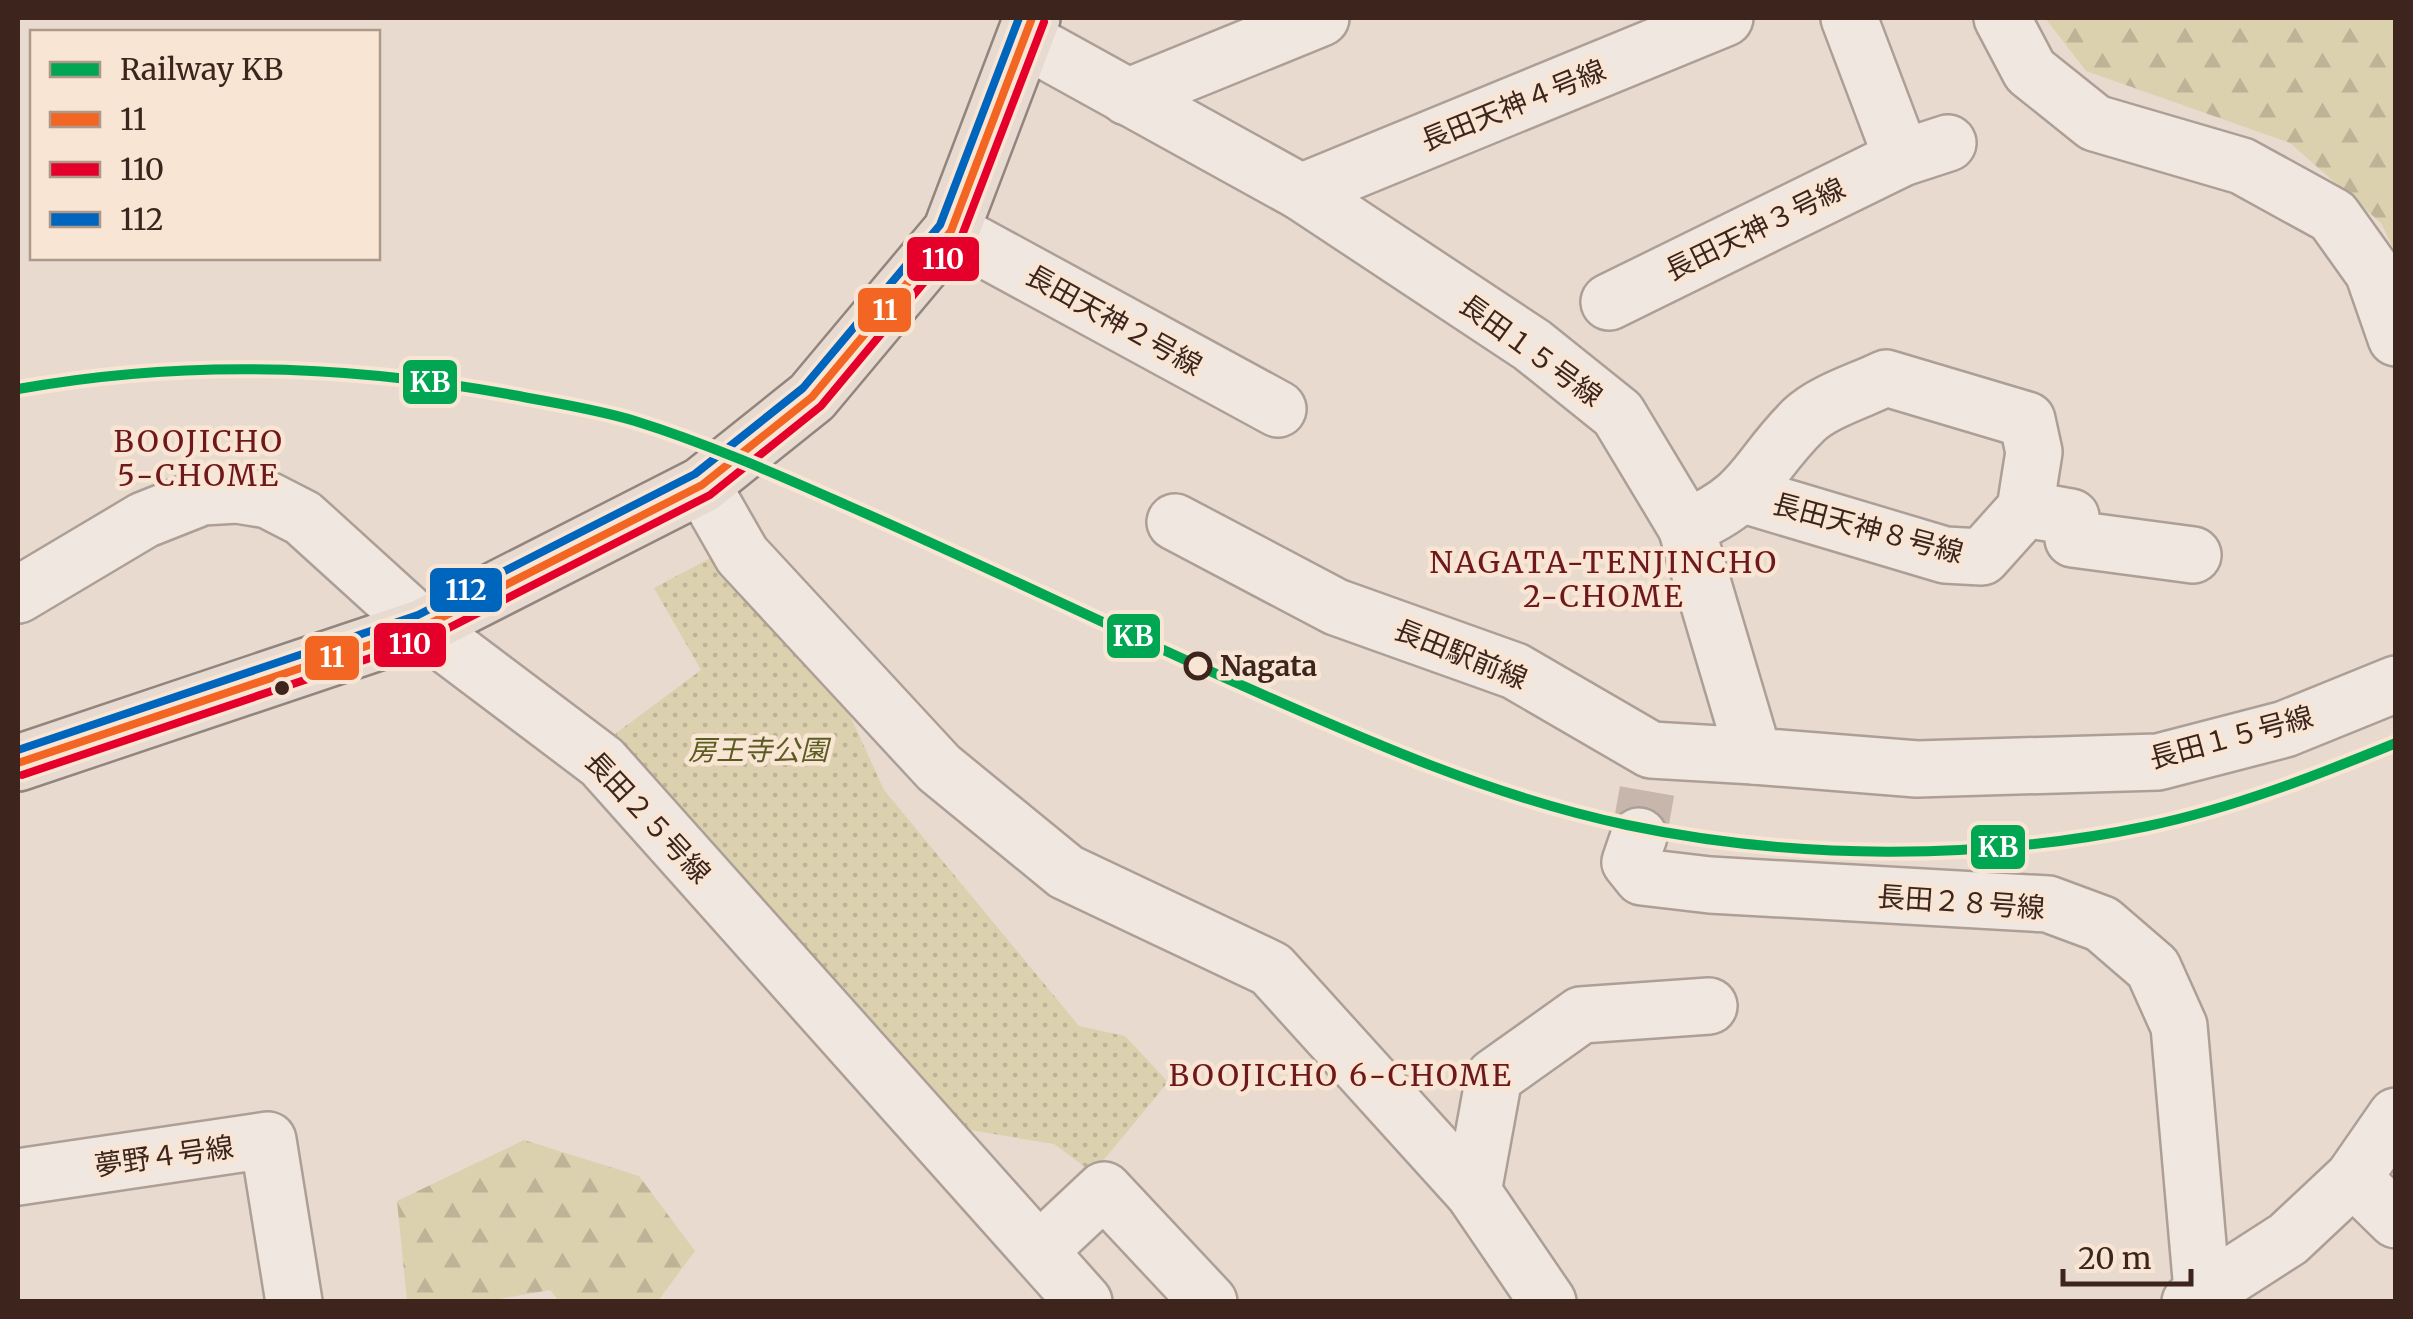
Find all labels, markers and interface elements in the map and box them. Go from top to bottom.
legend [30,30,380,260]
text: Railway KB [120,50,283,88]
street label: 長田天神４号線 [1415,52,1611,158]
text: 11 [120,100,146,138]
text: 110 [120,150,164,188]
street label: 長田天神３号線 [1659,170,1851,288]
text: 112 [120,200,164,238]
line badge: 110 [905,235,981,283]
text: 110 [922,241,964,277]
street label: 長田天神２号線 [1020,257,1208,383]
line badge: 11 [856,286,913,334]
street label: 長田１５号線 [1452,286,1610,414]
text: 11 [872,292,898,328]
line badge: KB [401,358,459,406]
text: KB [410,364,450,400]
district label: BOOJICHO 5-CHOME [114,422,284,494]
street label: 長田天神８号線 [1769,485,1967,571]
district label: NAGATA-TENJINCHO 2-CHOME [1429,543,1779,615]
line badge: 112 [428,566,504,614]
text: 112 [445,572,487,608]
street label: 長田駅前線 [1389,611,1533,697]
line badge: KB [1105,612,1162,660]
text: KB [1113,618,1153,654]
line badge: 110 [372,621,448,669]
text: 110 [389,626,431,662]
line badge: 11 [303,634,361,682]
text: 11 [319,639,345,675]
place label: Nagata [1220,648,1317,684]
marker: Nagata [1185,653,1211,679]
unlabelled marker [272,678,292,698]
street label: 長田１５号線 [2145,698,2317,776]
park label: 房王寺公園 [688,732,832,768]
street label: 長田２５号線 [578,743,718,891]
line badge: KB [1969,823,2027,871]
text: KB [1978,829,2018,865]
street label: 長田２８号線 [1876,878,2046,926]
district label: BOOJICHO 6-CHOME [1169,1056,1513,1094]
street label: 夢野４号線 [92,1128,236,1184]
scale bar [2063,1224,2190,1286]
text: 20 m [2078,1239,2152,1277]

